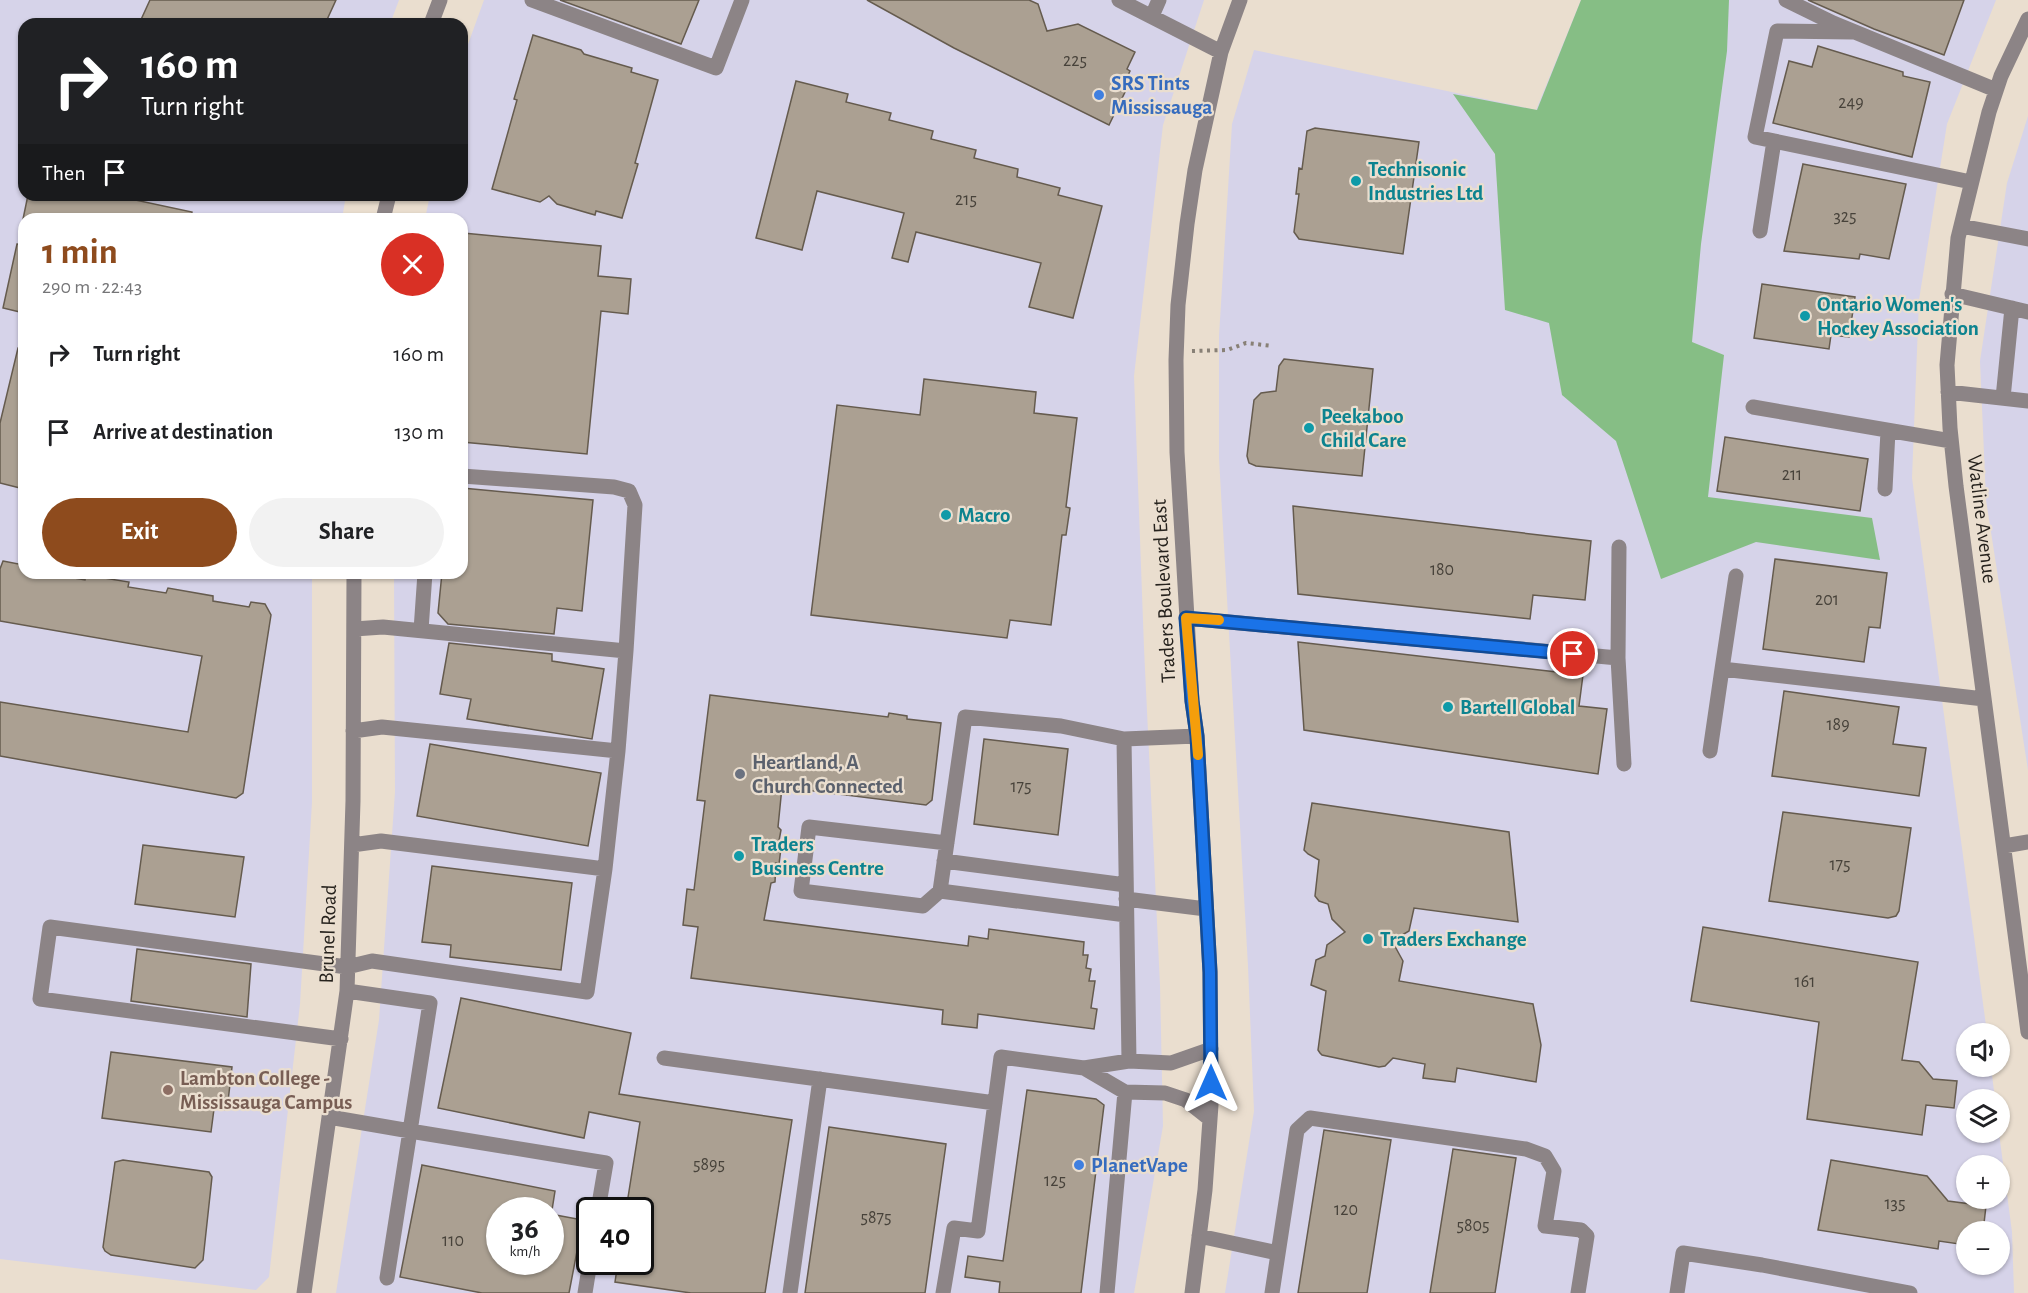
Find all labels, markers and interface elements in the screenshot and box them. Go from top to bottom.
icon: right [42,42,120,120]
text: 160 m [141,44,239,86]
house number: 225 [1063,52,1087,70]
place label: SRS Tints Mississauga [1111,73,1212,118]
marker: SRS Tints Mississauga [1092,88,1106,102]
text: Turn right [141,93,244,120]
house number: 249 [1838,94,1864,112]
icon: arrive [98,156,131,189]
place label: Technisonic Industries Ltd [1368,159,1483,204]
text: Then [42,162,86,184]
marker: Technisonic Industries Ltd [1349,174,1363,188]
house number: 215 [955,191,977,209]
house number: 325 [1833,208,1857,226]
button: close [381,233,444,296]
text: 1 min [42,234,118,270]
text: 290 m · 22:43 [42,277,142,297]
place label: Ontario Women's Hockey Association [1817,294,1979,339]
marker: Ontario Women's Hockey Association [1798,309,1812,323]
icon: right [42,338,75,371]
text: Turn right [93,343,180,365]
text: 160 m [393,343,444,365]
place label: Peekaboo Child Care [1321,406,1406,451]
icon: arrive [42,416,75,449]
text: Arrive at destination [93,421,273,443]
text: 130 m [395,421,444,443]
marker: Peekaboo Child Care [1302,421,1316,435]
street label: Watline Avenue [1964,453,2000,585]
house number: 211 [1782,466,1802,484]
button: Exit [42,498,237,567]
button: Share [249,498,444,567]
street label: Traders Boulevard East [1149,498,1179,683]
place label: Macro [958,505,1010,526]
marker: Macro [939,508,953,522]
house number: 180 [1430,561,1454,579]
house number: 201 [1815,591,1839,609]
pin [1547,628,1598,679]
icon: arrive [1556,637,1589,670]
place label: Bartell Global [1460,697,1575,718]
marker: Bartell Global [1441,700,1455,714]
house number: 189 [1826,716,1850,734]
place label: Heartland, A Church Connected [752,752,903,797]
marker: Heartland, A Church Connected [733,767,747,781]
house number: 175 [1010,778,1032,796]
place label: Traders Business Centre [751,834,884,879]
marker: Traders Business Centre [732,849,746,863]
house number: 175 [1829,856,1851,874]
street label: Brunel Road [316,884,340,984]
place label: Traders Exchange [1380,929,1527,950]
marker: Traders Exchange [1361,932,1375,946]
house number: 161 [1795,973,1815,991]
map controls [1956,1023,2010,1275]
button: sound [1956,1023,2010,1077]
position arrow [1179,1051,1243,1115]
place label: Lambton College - Mississauga Campus [180,1068,352,1113]
marker: Lambton College - Mississauga Campus [161,1083,175,1097]
button: layers [1956,1089,2010,1143]
place label: PlanetVape [1091,1155,1188,1176]
button: + [1956,1155,2010,1209]
house number: 5895 [693,1156,725,1174]
marker: PlanetVape [1072,1158,1086,1172]
house number: 125 [1044,1172,1066,1190]
house number: 135 [1884,1195,1906,1213]
speed limit sign: 40 [576,1197,654,1275]
house number: 120 [1334,1201,1358,1219]
house number: 5875 [860,1209,892,1227]
text: 36 [511,1214,539,1244]
house number: 5805 [1456,1217,1490,1235]
button: − [1956,1221,2010,1275]
house number: 110 [442,1232,464,1250]
text: km/h [510,1244,540,1259]

